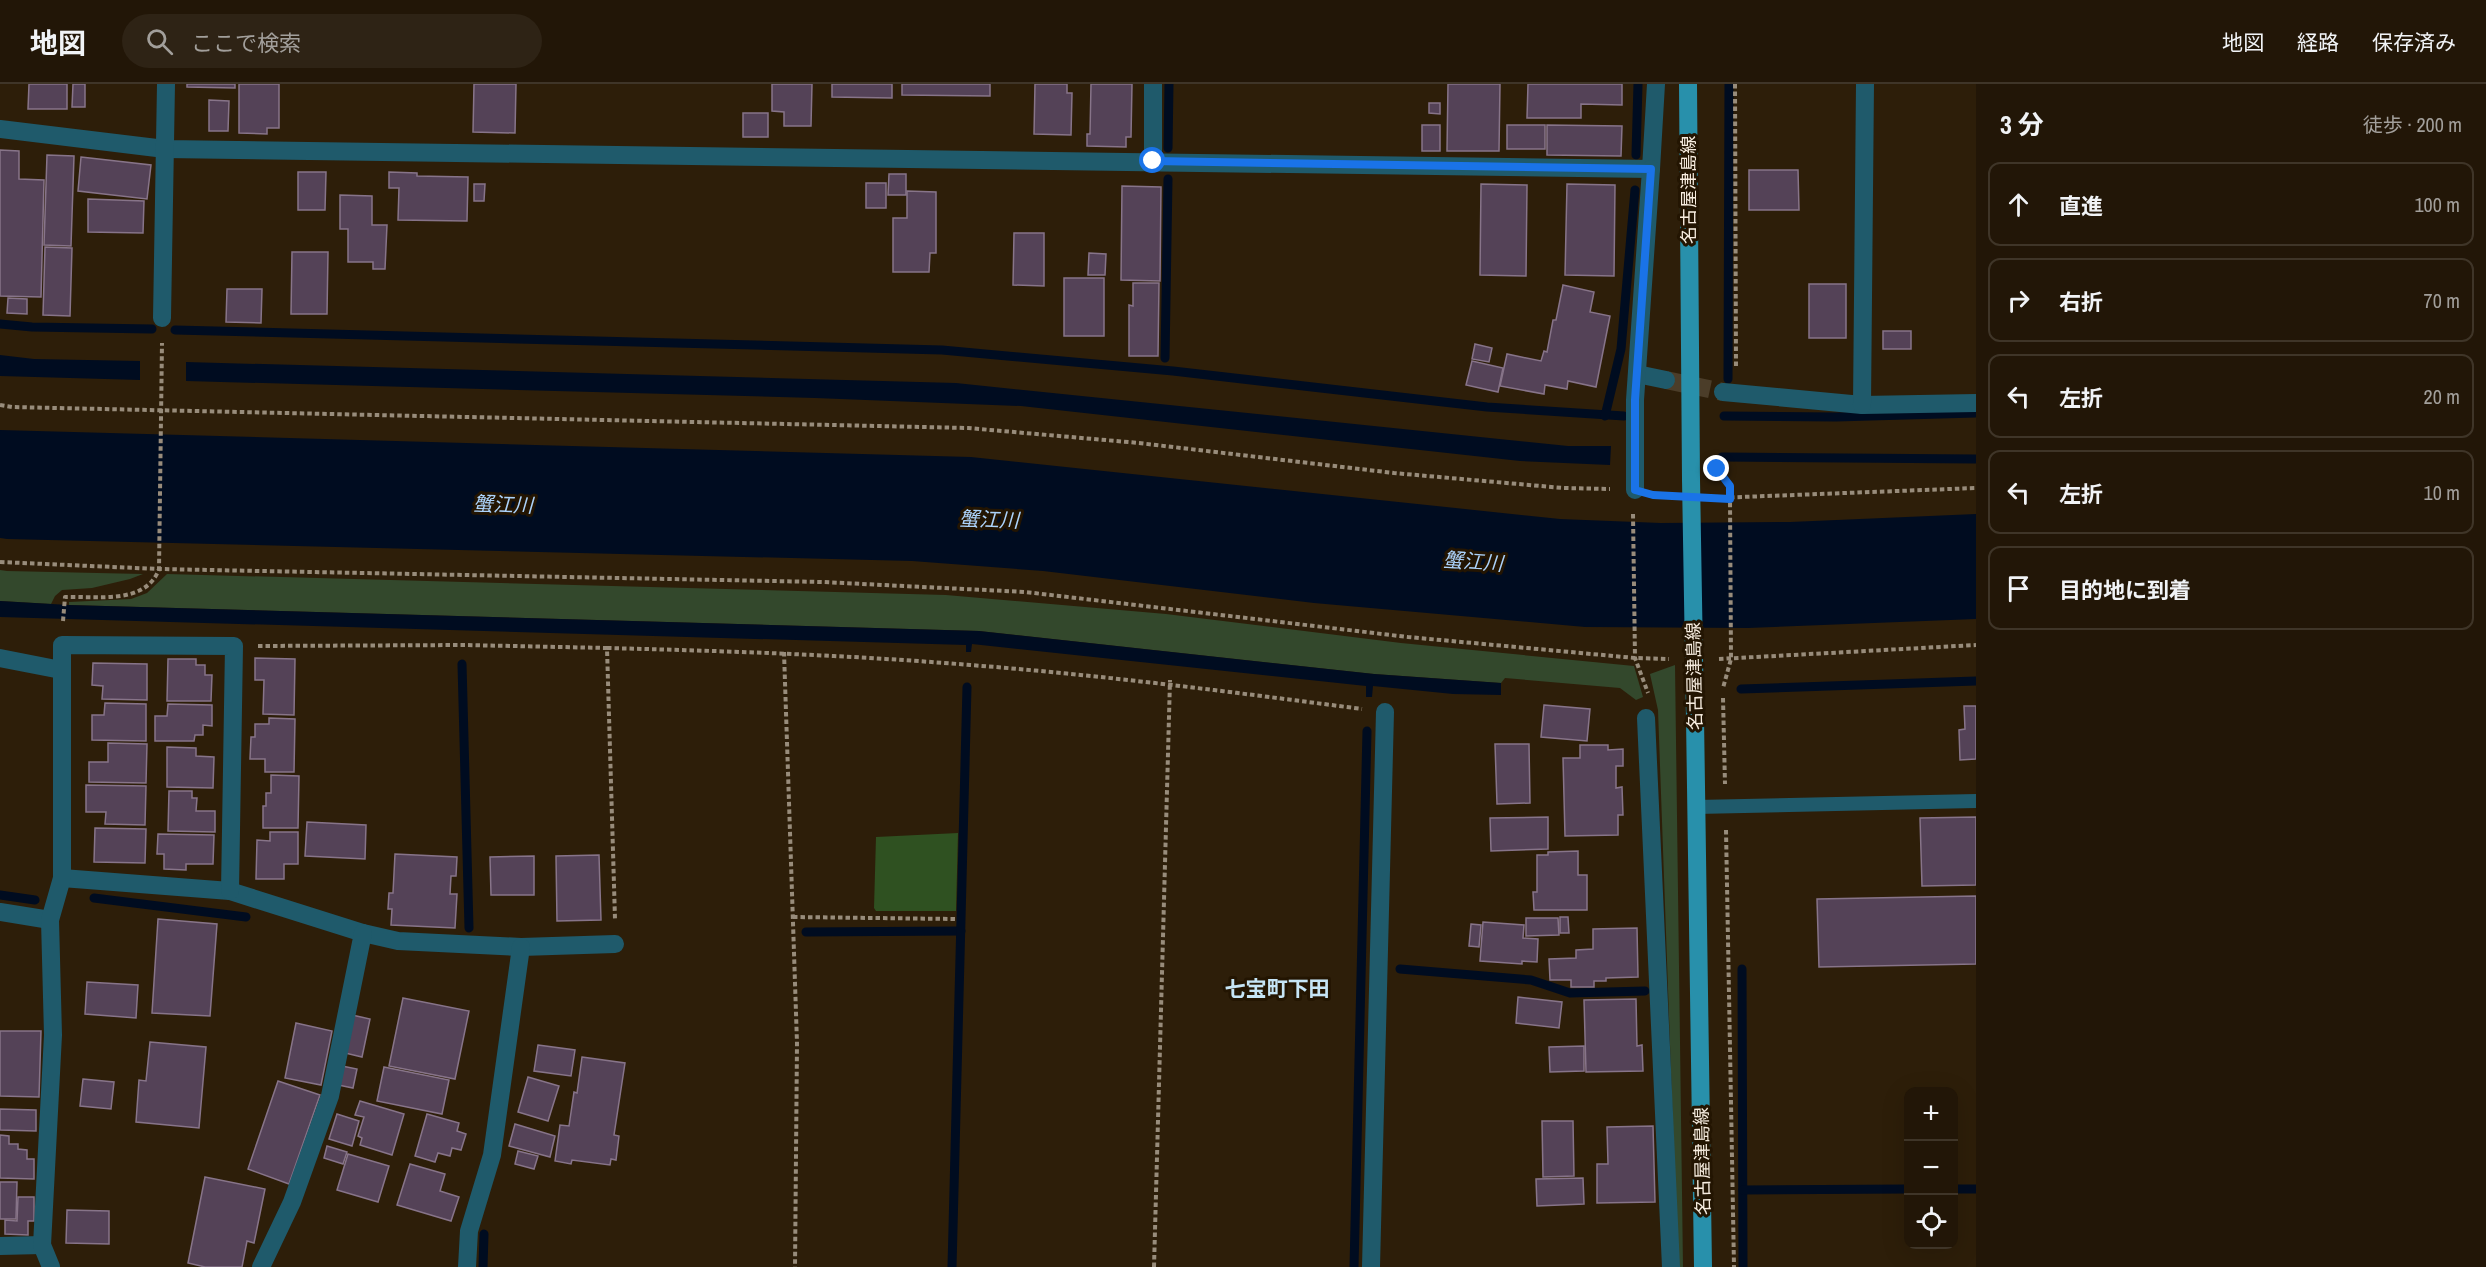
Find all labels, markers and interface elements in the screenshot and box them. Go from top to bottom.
search box [122,14,542,68]
text: 地図 [30,24,86,62]
icon: search [143,25,176,58]
text: ここで検索 [191,28,301,58]
text: 地図 [2222,28,2264,57]
text: 経路 [2297,28,2339,57]
text: 保存済み [2372,28,2456,57]
text: 3 分 [2000,107,2044,142]
text: 徒歩 · 200 m [2363,111,2462,138]
street label: 名古屋津島線 [1676,136,1701,244]
route start [1139,147,1165,173]
icon: ahead [2002,188,2035,221]
text: 直進 [2059,191,2103,221]
text: 100 m [2414,191,2460,218]
icon: right [2002,284,2035,317]
text: 右折 [2059,287,2103,317]
text: 70 m [2424,287,2460,314]
icon: left [2002,380,2035,413]
text: 左折 [2059,383,2103,413]
text: 20 m [2424,383,2460,410]
route end [1703,455,1729,481]
icon: left [2002,476,2035,509]
text: 左折 [2059,479,2103,509]
text: 10 m [2424,479,2460,506]
water label: 蟹江川 [473,489,535,519]
water label: 蟹江川 [959,504,1021,534]
water label: 蟹江川 [1442,545,1506,577]
icon: arrive [2002,572,2035,605]
text: 目的地に到着 [2059,575,2191,605]
street label: 名古屋津島線 [1681,622,1707,730]
district label: 七宝町下田 [1225,974,1330,1003]
map controls [1904,1087,1958,1249]
button: + [1904,1087,1958,1141]
street label: 名古屋津島線 [1689,1107,1715,1215]
button: − [1904,1141,1958,1195]
button: locate [1904,1195,1958,1249]

